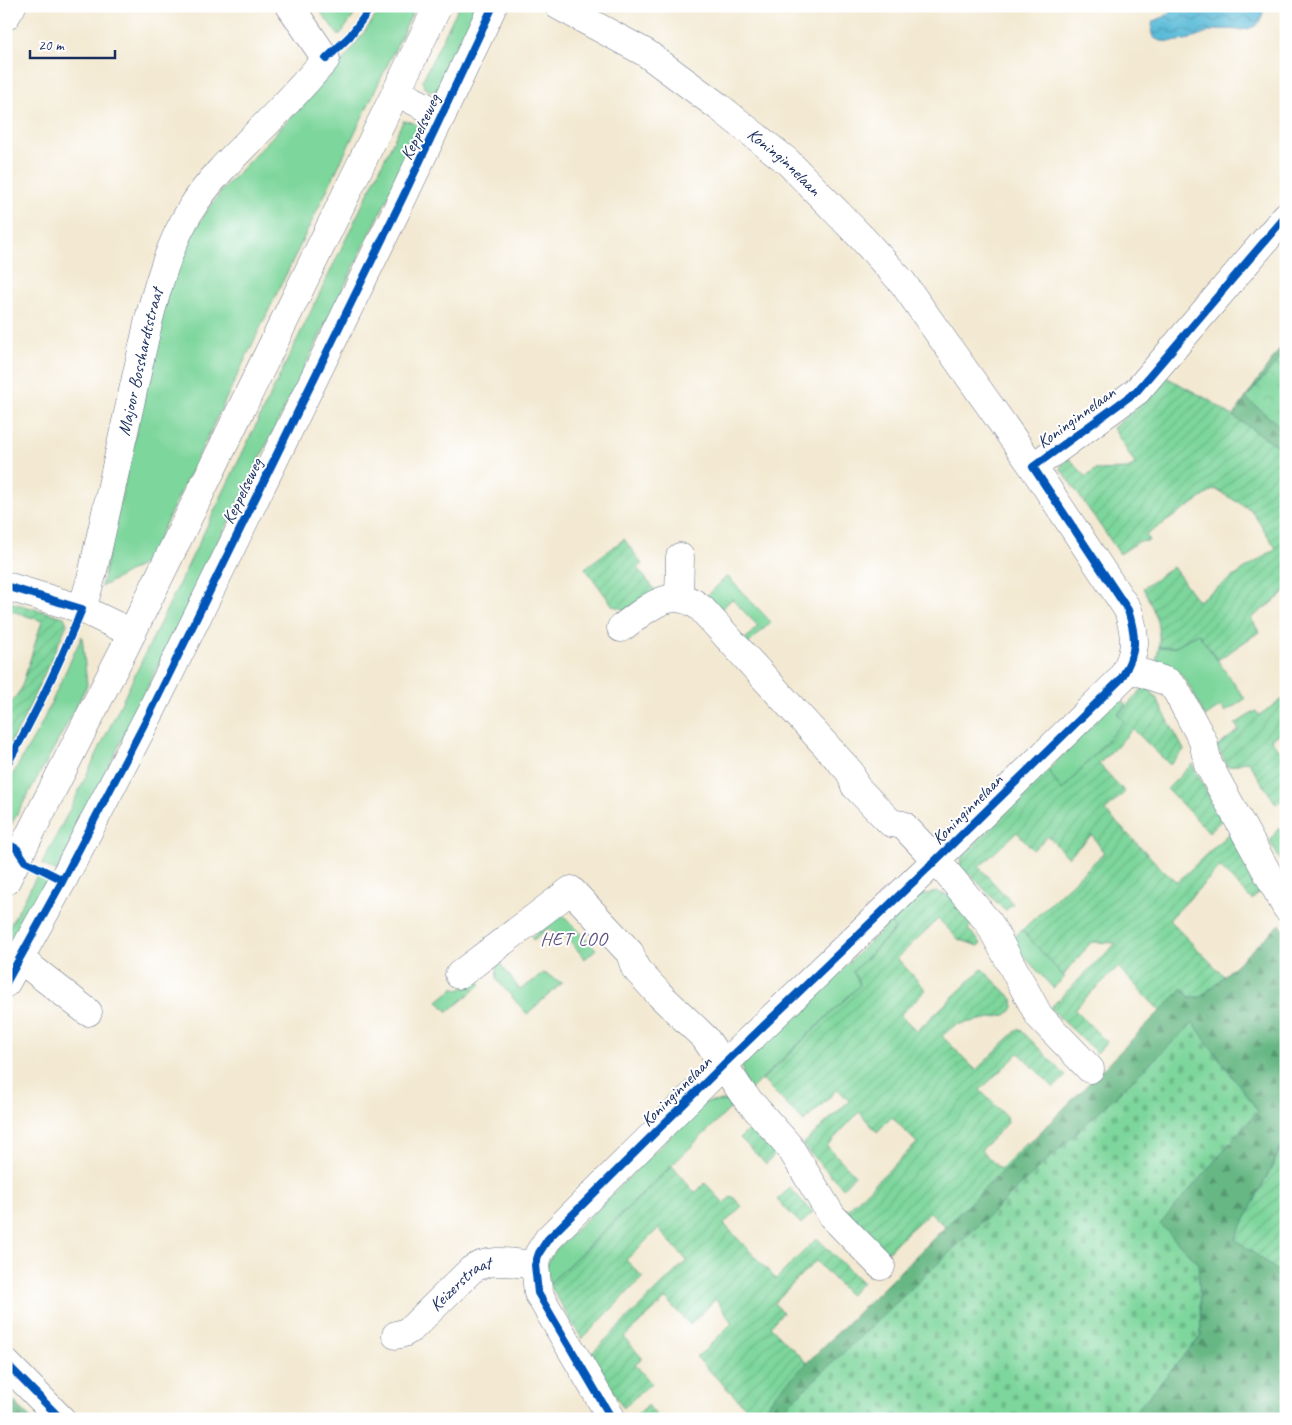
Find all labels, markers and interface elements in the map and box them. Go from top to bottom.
scale bar [30,28,115,60]
text: 20 m [38,36,65,55]
street label: Keppelseweg [395,89,445,163]
street label: Koninginnelaan [743,123,826,201]
street label: Majoor Bosshardtstraat [112,283,169,438]
street label: Koninginnelaan [1033,381,1120,453]
street label: Keppelseweg [217,453,268,527]
street label: Koninginnelaan [927,768,1008,849]
district label: HET LOO [540,927,609,951]
street label: Koninginnelaan [636,1050,717,1131]
street label: Keizerstraat [425,1251,496,1316]

